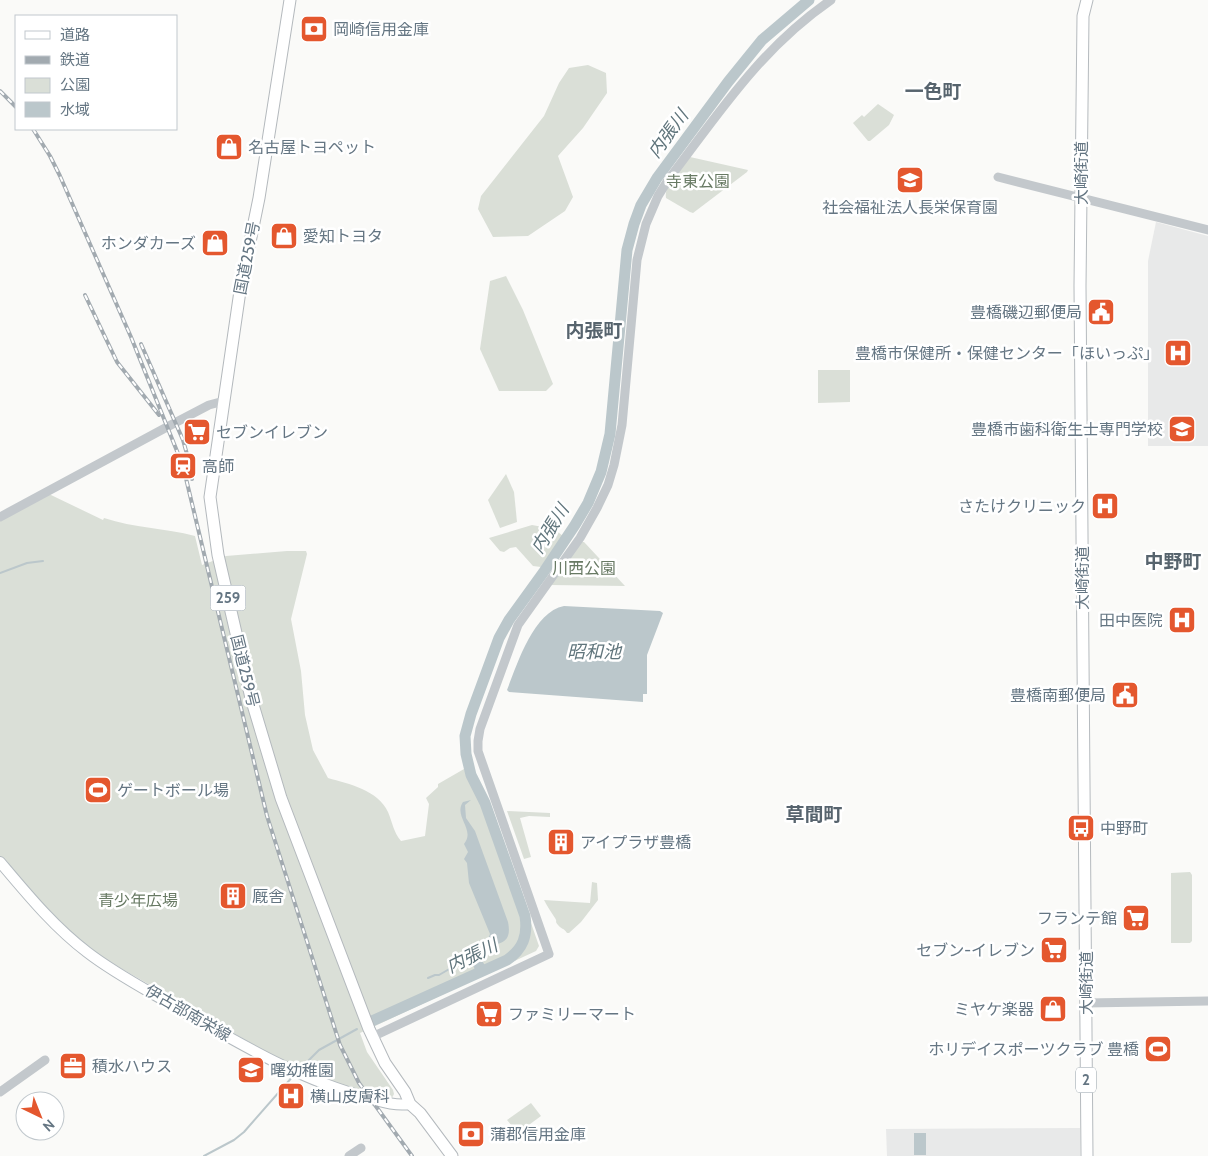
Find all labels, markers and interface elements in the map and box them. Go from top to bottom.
bank icon: 岡崎信用金庫 [299,14,329,44]
legend [15,15,178,130]
place label: 岡崎信用金庫 [333,20,429,39]
text: 道路 [60,26,90,44]
text: 鉄道 [60,51,90,69]
text: 公園 [60,76,90,94]
district label: 一色町 [904,80,962,103]
text: 水域 [60,101,90,119]
water label: 内張川 [643,104,694,162]
shop icon: 名古屋トヨペット [214,132,244,162]
place label: 名古屋トヨペット [248,138,376,157]
street label: 大崎街道 [1072,141,1091,205]
school or university icon: 社会福祉法人長栄保育園 [895,165,925,195]
park label: 寺東公園 [666,172,730,191]
place label: 社会福祉法人長栄保育園 [822,198,998,217]
street label: 国道259号 [231,220,263,296]
shop icon: 愛知トヨタ [269,221,299,251]
place label: 愛知トヨタ [303,227,383,246]
shop icon: ホンダカーズ [200,228,230,258]
place label: ホンダカーズ [101,234,196,253]
public building icon: 豊橋磯辺郵便局 [1086,297,1116,327]
place label: 豊橋磯辺郵便局 [970,303,1082,322]
district label: 内張町 [565,319,623,342]
hospital icon: 豊橋市保健所・保健センター「ほいっぷ」 [1163,338,1193,368]
place label: 豊橋市保健所・保健センター「ほいっぷ」 [855,344,1159,363]
school or university icon: 豊橋市歯科衛生士専門学校 [1167,414,1197,444]
supermarket icon: セブンイレブン [182,417,212,447]
place label: 豊橋市歯科衛生士専門学校 [971,420,1163,439]
place label: セブンイレブン [216,423,328,442]
station icon: 高師 [168,451,198,481]
place label: 高師 [202,457,234,476]
hospital icon: さたけクリニック [1090,491,1120,521]
place label: さたけクリニック [958,497,1086,516]
water label: 内張川 [526,499,575,558]
street label: 大崎街道 [1073,546,1092,610]
district label: 中野町 [1144,550,1202,573]
park label: 川西公園 [552,559,616,578]
road number: 259 [210,586,246,610]
hospital icon: 田中医院 [1167,605,1197,635]
place label: 田中医院 [1099,611,1163,630]
street label: 国道259号 [227,633,263,709]
water label: 昭和池 [567,641,623,663]
public building icon: 豊橋南郵便局 [1110,680,1140,710]
place label: 豊橋南郵便局 [1010,686,1106,705]
sports icon: ゲートボール場 [83,775,113,805]
place label: ゲートボール場 [117,781,229,800]
district label: 草間町 [785,803,843,826]
bus stop icon: 中野町 [1066,813,1096,843]
place label: 中野町 [1100,819,1148,838]
building icon: アイプラザ豊橋 [546,827,576,857]
place label: アイプラザ豊橋 [580,833,691,852]
building icon: 厩舎 [218,881,248,911]
place label: 厩舎 [252,887,284,906]
park label: 青少年広場 [98,891,178,910]
supermarket icon: フランテ館 [1121,903,1151,933]
place label: フランテ館 [1037,909,1117,928]
water label: 内張川 [443,933,503,978]
supermarket icon: セブン-イレブン [1039,935,1069,965]
place label: セブン-イレブン [916,941,1035,960]
street label: 大崎街道 [1077,951,1096,1015]
street label: 伊古部南栄線 [142,981,234,1045]
shop icon: ミヤケ楽器 [1038,994,1068,1024]
supermarket icon: ファミリーマート [474,999,504,1029]
place label: ミヤケ楽器 [954,1000,1034,1019]
place label: ファミリーマート [508,1005,636,1024]
sports icon: ホリデイスポーツクラブ 豊橋 [1143,1034,1173,1064]
place label: ホリデイスポーツクラブ 豊橋 [928,1040,1139,1059]
office icon: 積水ハウス [58,1051,88,1081]
school or university icon: 曙幼稚園 [236,1055,266,1085]
place label: 積水ハウス [92,1057,172,1076]
place label: 曙幼稚園 [270,1061,334,1080]
road number: 2 [1076,1068,1096,1092]
hospital icon: 横山皮膚科 [276,1081,306,1111]
place label: 横山皮膚科 [310,1087,390,1106]
north arrow [15,1091,65,1141]
text: N [39,1116,59,1135]
bank icon: 蒲郡信用金庫 [456,1119,486,1149]
place label: 蒲郡信用金庫 [490,1125,586,1144]

